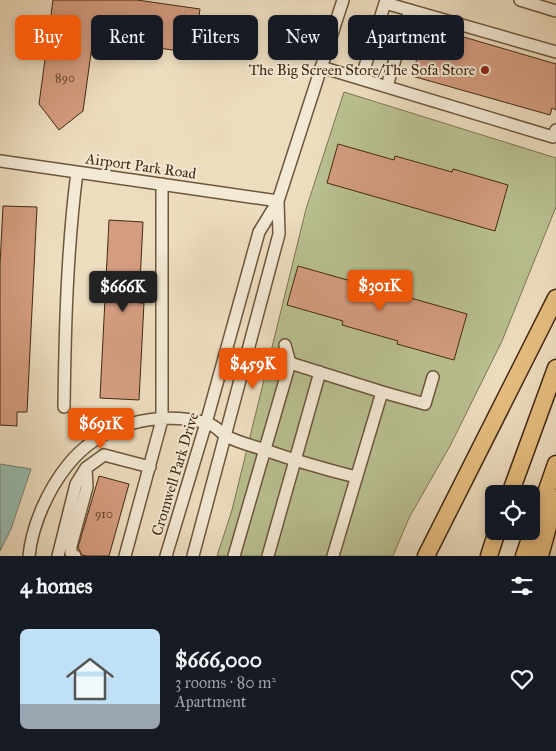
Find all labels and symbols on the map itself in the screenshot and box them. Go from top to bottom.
place label: The Big Screen Store/The Sofa Store [249,61,475,79]
marker: The Big Screen Store/The Sofa Store [479,64,491,76]
house number: 890 [55,71,75,85]
street label: Airport Park Road [84,149,198,183]
pin: $666K [88,270,158,313]
pin: $301K [345,270,415,312]
pin: $459K [218,348,288,390]
pin: $691K [66,408,136,450]
street label: Cromwell Park Drive [148,410,202,538]
house number: 910 [95,507,113,521]

